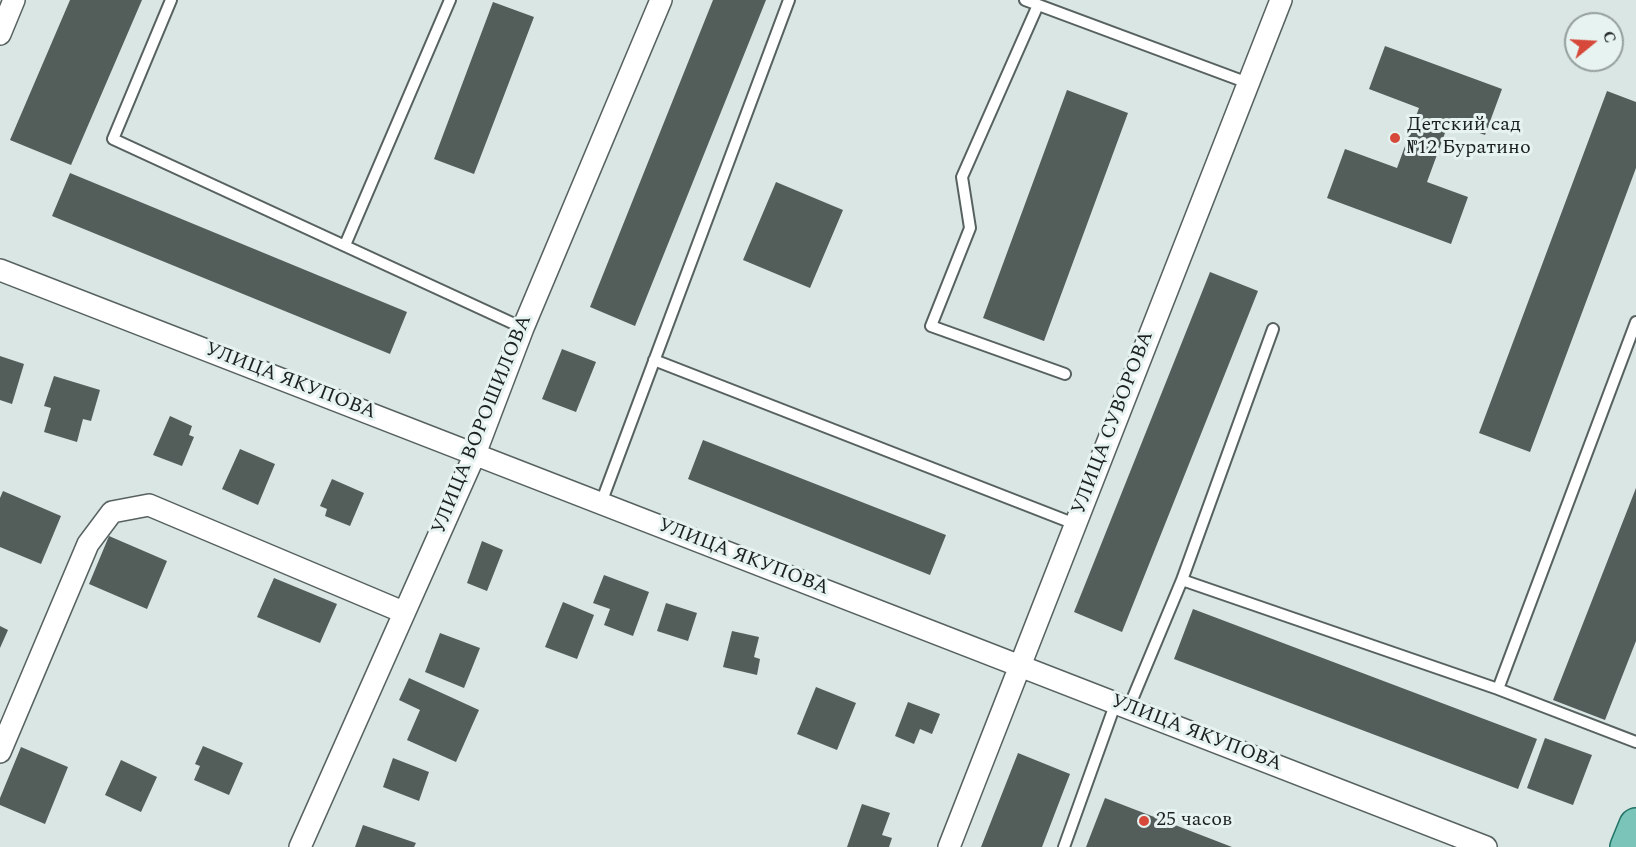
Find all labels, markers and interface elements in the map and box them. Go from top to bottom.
north arrow [1564,12,1624,72]
text: С [1596,28,1622,46]
place label: Детский сад №12 Буратино [1407,114,1531,161]
marker: Детский сад №12 Буратино [1388,131,1402,145]
street label: УЛИЦА ВОРОШИЛОВА [428,312,538,538]
street label: УЛИЦА СУВОРОВА [1068,328,1160,518]
street label: УЛИЦА ЯКУПОВА [201,338,379,426]
street label: УЛИЦА ЯКУПОВА [654,514,832,602]
street label: УЛИЦА ЯКУПОВА [1107,690,1285,778]
place label: 25 часов [1156,809,1232,833]
marker: 25 часов [1137,814,1151,828]

